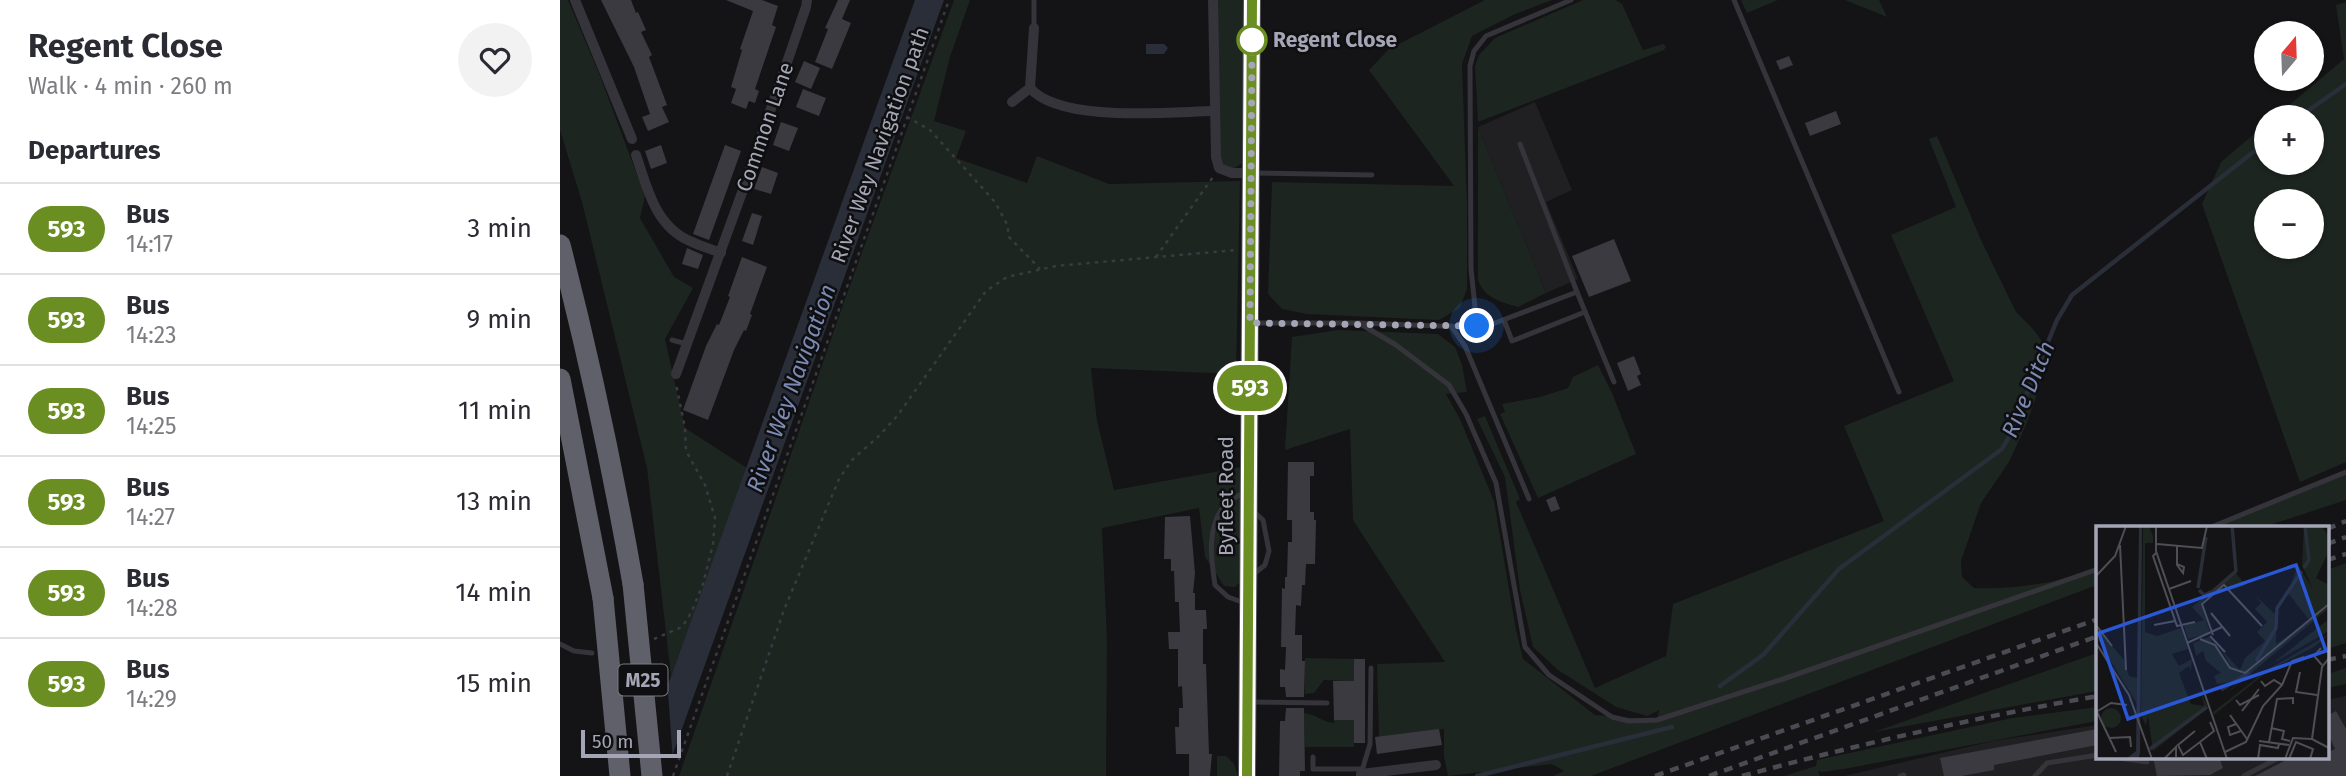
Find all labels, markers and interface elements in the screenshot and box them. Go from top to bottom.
north arrow [2254,21,2324,91]
map controls [2254,21,2324,259]
button: heart [458,23,532,97]
street label: River Wey Navigation path [825,23,935,267]
marker: Regent Close [1237,25,1267,55]
text: Regent Close [28,26,223,66]
place label: Regent Close [1273,27,1398,53]
street label: Common Lane [731,59,799,195]
text: Walk · 4 min · 260 m [28,72,233,100]
button: + [2254,105,2324,175]
text: Departures [28,135,161,166]
button: − [2254,189,2324,259]
text: Bus [126,199,169,230]
text: 3 min [467,213,532,244]
text: 593 [48,215,85,243]
text: 14:17 [126,230,173,258]
water label: River Wey Navigation [740,280,842,496]
text: Bus [126,290,169,321]
text: 9 min [467,304,532,335]
text: 593 [48,306,85,334]
your location [1459,308,1494,343]
text: 14:23 [126,321,176,349]
water label: Rive Ditch [1995,337,2061,441]
line badge: 593 [1210,365,1290,411]
text: 593 [1231,374,1269,402]
text: Bus [126,381,169,412]
text: 11 min [458,395,532,426]
text: 593 [48,397,85,425]
text: 14:25 [126,412,177,440]
street label: Byfleet Road [1213,436,1239,556]
text: Bus [126,472,169,503]
text: 13 min [456,486,532,517]
text: 593 [48,488,85,516]
text: 14:27 [126,503,175,531]
inset map [2096,526,2329,758]
text: Bus [126,563,169,594]
text: 14 min [455,577,532,608]
text: 593 [48,579,85,607]
text: 14:28 [126,594,178,622]
text: Bus [126,654,169,685]
road number: M25 [618,664,668,695]
text: 15 min [456,668,532,699]
text: 593 [48,670,85,698]
text: 14:29 [126,685,177,713]
scale bar [581,727,681,759]
text: 50 m [592,730,633,753]

